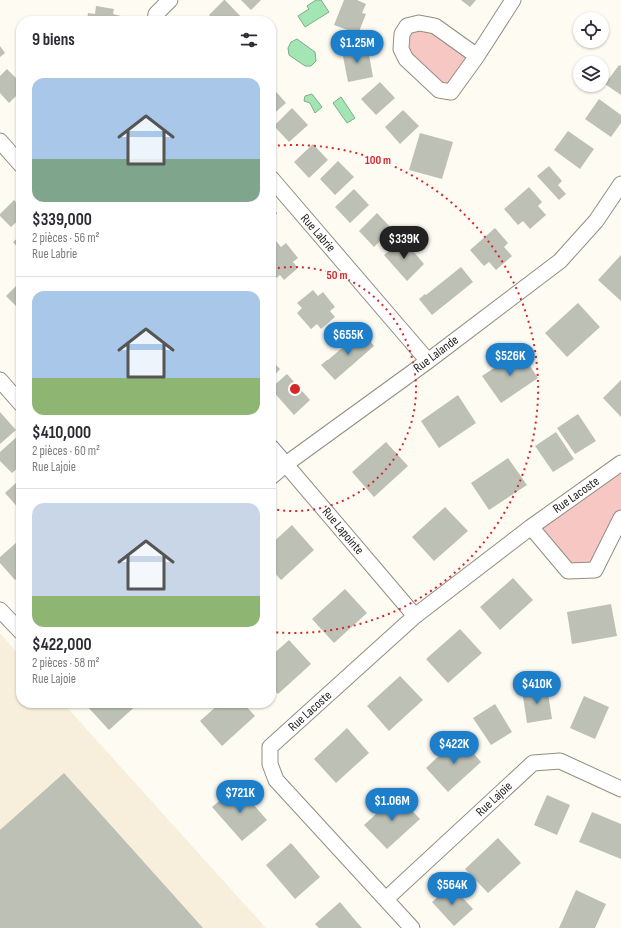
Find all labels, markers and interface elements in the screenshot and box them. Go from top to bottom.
map controls [573,12,609,92]
button: locate [573,12,609,48]
icon: filters [238,29,260,51]
text: 9 biens [32,30,75,50]
pin: $1.25M [324,30,390,64]
text: $1.25M [340,35,374,51]
button: layers [573,56,609,92]
icon: home [110,104,182,176]
text: 100 m [365,153,391,168]
text: $339,000 [32,210,92,230]
street label: Rue Labrie [297,211,339,255]
pin: $339K [376,226,432,260]
text: 2 pièces · 56 m² [32,230,100,246]
text: $339K [389,231,419,247]
text: Rue Labrie [32,246,77,262]
text: 50 m [327,268,347,283]
icon: home [110,317,182,389]
pin: $655K [320,322,376,356]
text: $655K [333,327,363,343]
street label: Rue Lalande [410,332,462,376]
pin: $526K [482,343,538,377]
text: $526K [495,348,525,364]
centre of rings [288,382,302,396]
text: $410,000 [32,423,91,443]
text: 2 pièces · 60 m² [32,443,100,459]
text: Rue Lajoie [32,459,76,475]
street label: Rue Lacoste [550,473,602,517]
street label: Rue Lapointe [319,504,367,558]
icon: home [110,529,182,601]
text: $422,000 [32,635,92,655]
text: 2 pièces · 58 m² [32,655,100,671]
text: Rue Lajoie [32,671,76,687]
pin: $410K [509,671,565,705]
text: $410K [522,676,552,692]
street label: Rue Lacoste [285,687,335,735]
pin: $422K [426,731,482,765]
text: $422K [439,736,469,752]
street label: Rue Lajoie [472,778,516,820]
pin: $721K [212,780,268,814]
text: $721K [225,785,255,801]
pin: $1.06M [359,788,425,822]
text: $1.06M [374,793,410,809]
pin: $564K [424,872,480,906]
text: $564K [436,877,468,893]

